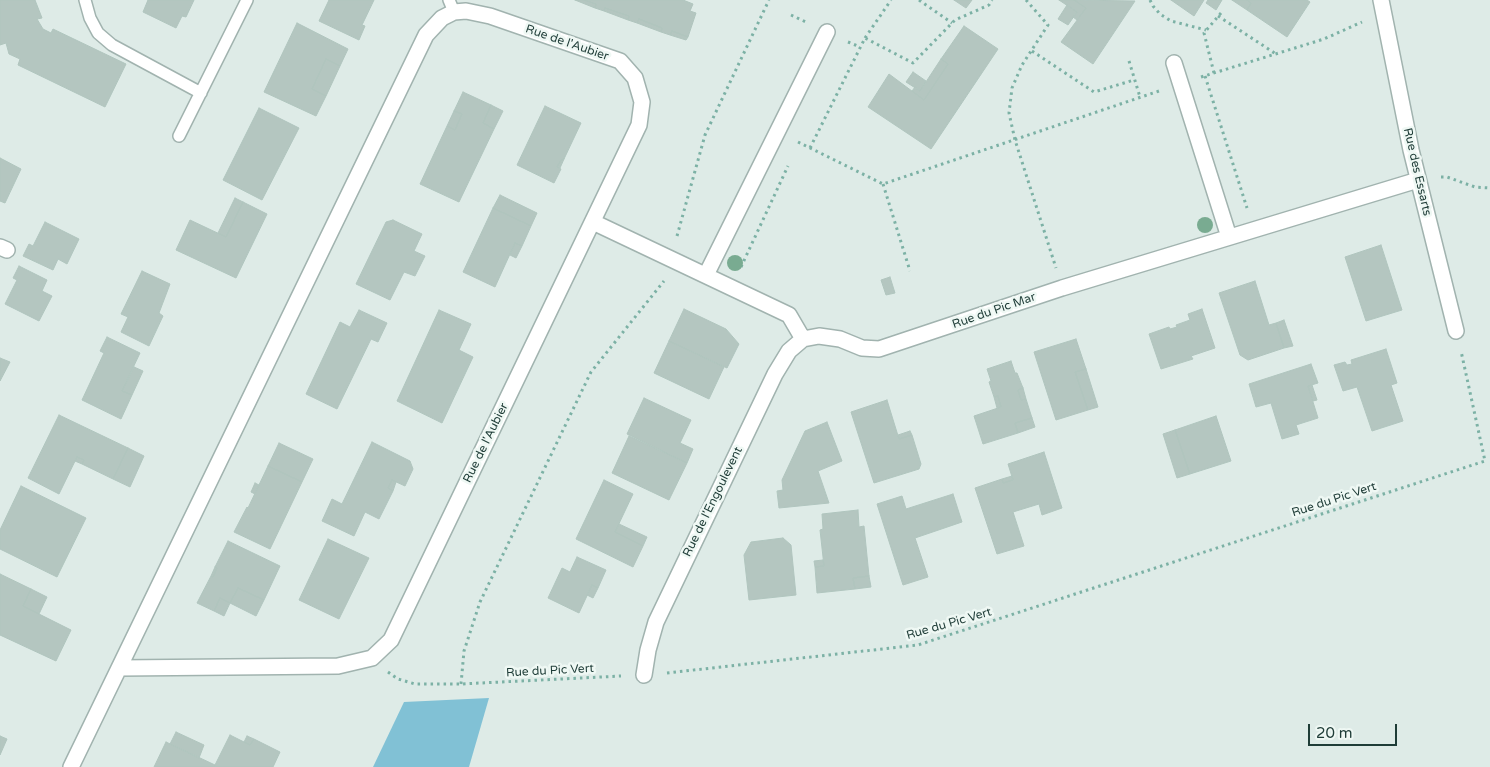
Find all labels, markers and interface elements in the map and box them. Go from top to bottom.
street label: Rue de l'Aubier [524,22,610,64]
street label: Rue des Essarts [1400,127,1434,217]
street label: Rue du Pic Mar [950,290,1038,332]
street label: Rue de l'Aubier [460,401,512,485]
street label: Rue de l'Engoulevent [680,445,746,559]
street label: Rue du Pic Vert [1290,480,1378,520]
street label: Rue du Pic Vert [905,605,993,643]
street label: Rue du Pic Vert [506,662,594,680]
scale bar [1310,714,1399,746]
text: 20 m [1316,724,1353,742]

